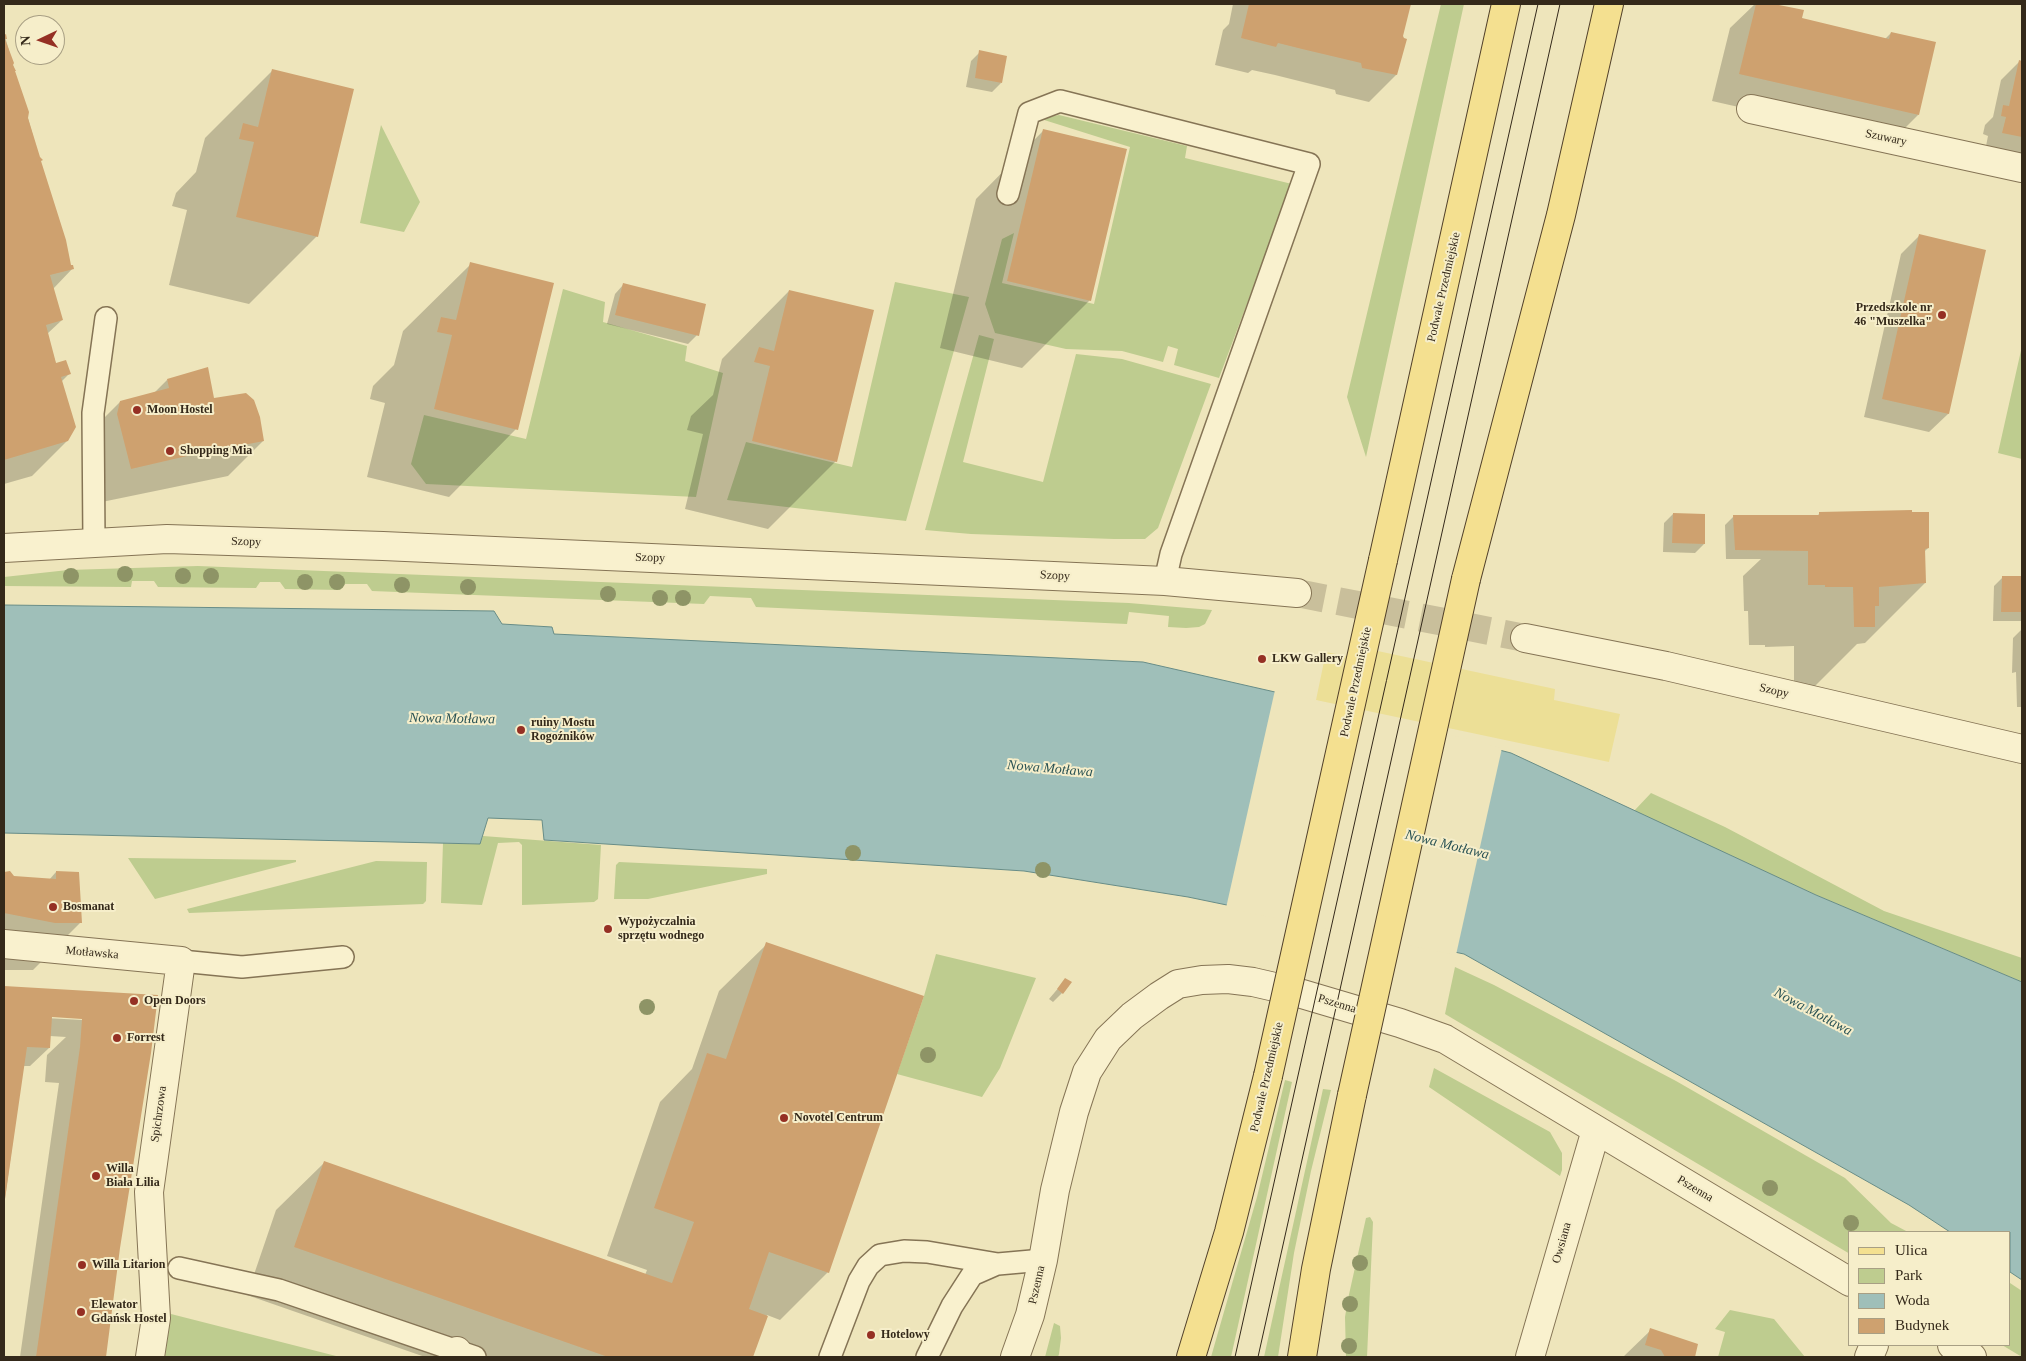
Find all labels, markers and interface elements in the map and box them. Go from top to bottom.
north arrow [15,15,65,65]
text: N [18,35,33,46]
street label: Szuwary [1864,127,1908,149]
street label: Podwale Przedmiejskie [1424,231,1464,343]
place label: Przedszkole nr 46 "Muszelka" [1854,301,1932,329]
marker: Przedszkole nr 46 "Muszelka" [1936,309,1948,321]
place label: Moon Hostel [147,403,213,417]
marker: Moon Hostel [131,404,143,416]
place label: Shopping Mia [180,444,252,458]
marker: Shopping Mia [164,445,176,457]
street label: Szopy [231,534,261,550]
street label: Szopy [635,550,665,566]
street label: Szopy [1040,568,1070,584]
street label: Podwale Przedmiejskie [1337,626,1375,738]
place label: LKW Gallery [1272,652,1343,666]
marker: LKW Gallery [1256,653,1268,665]
street label: Szopy [1758,681,1790,701]
water label: Nowa Motława [409,710,495,728]
place label: ruiny Mostu Rogoźników [531,716,595,744]
marker: ruiny Mostu Rogoźników [515,724,527,736]
water label: Nowa Motława [1006,757,1094,781]
water label: Nowa Motława [1403,826,1491,864]
place label: Bosmanat [63,900,114,914]
marker: Bosmanat [47,901,59,913]
place label: Wypożyczalnia sprzętu wodnego [618,915,704,943]
marker: Wypożyczalnia sprzętu wodnego [602,923,614,935]
street label: Motławska [65,944,119,962]
water label: Nowa Motława [1771,984,1855,1040]
street label: Pszenna [1316,991,1358,1017]
place label: Open Doors [144,994,206,1008]
marker: Open Doors [128,995,140,1007]
street label: Podwale Przedmiejskie [1247,1021,1287,1133]
place label: Forrest [127,1031,165,1045]
marker: Forrest [111,1032,123,1044]
street label: Spichrzowa [148,1085,170,1143]
place label: Novotel Centrum [794,1111,883,1125]
marker: Novotel Centrum [778,1112,790,1124]
place label: Willa Biała Lilia [106,1162,160,1190]
marker: Willa Biała Lilia [90,1170,102,1182]
street label: Pszenna [1674,1173,1716,1205]
street label: Owsiana [1549,1221,1575,1265]
legend [1848,1231,2011,1346]
text: Ulica [1895,1242,1927,1258]
place label: Willa Litarion [92,1258,165,1272]
marker: Willa Litarion [76,1259,88,1271]
street label: Pszenna [1026,1264,1048,1306]
text: Park [1895,1267,1923,1283]
text: Woda [1895,1292,1930,1308]
place label: Elewator Gdańsk Hostel [91,1298,167,1326]
marker: Elewator Gdańsk Hostel [75,1306,87,1318]
text: Budynek [1895,1317,1949,1333]
place label: Hotelowy [881,1328,930,1342]
marker: Hotelowy [865,1329,877,1341]

